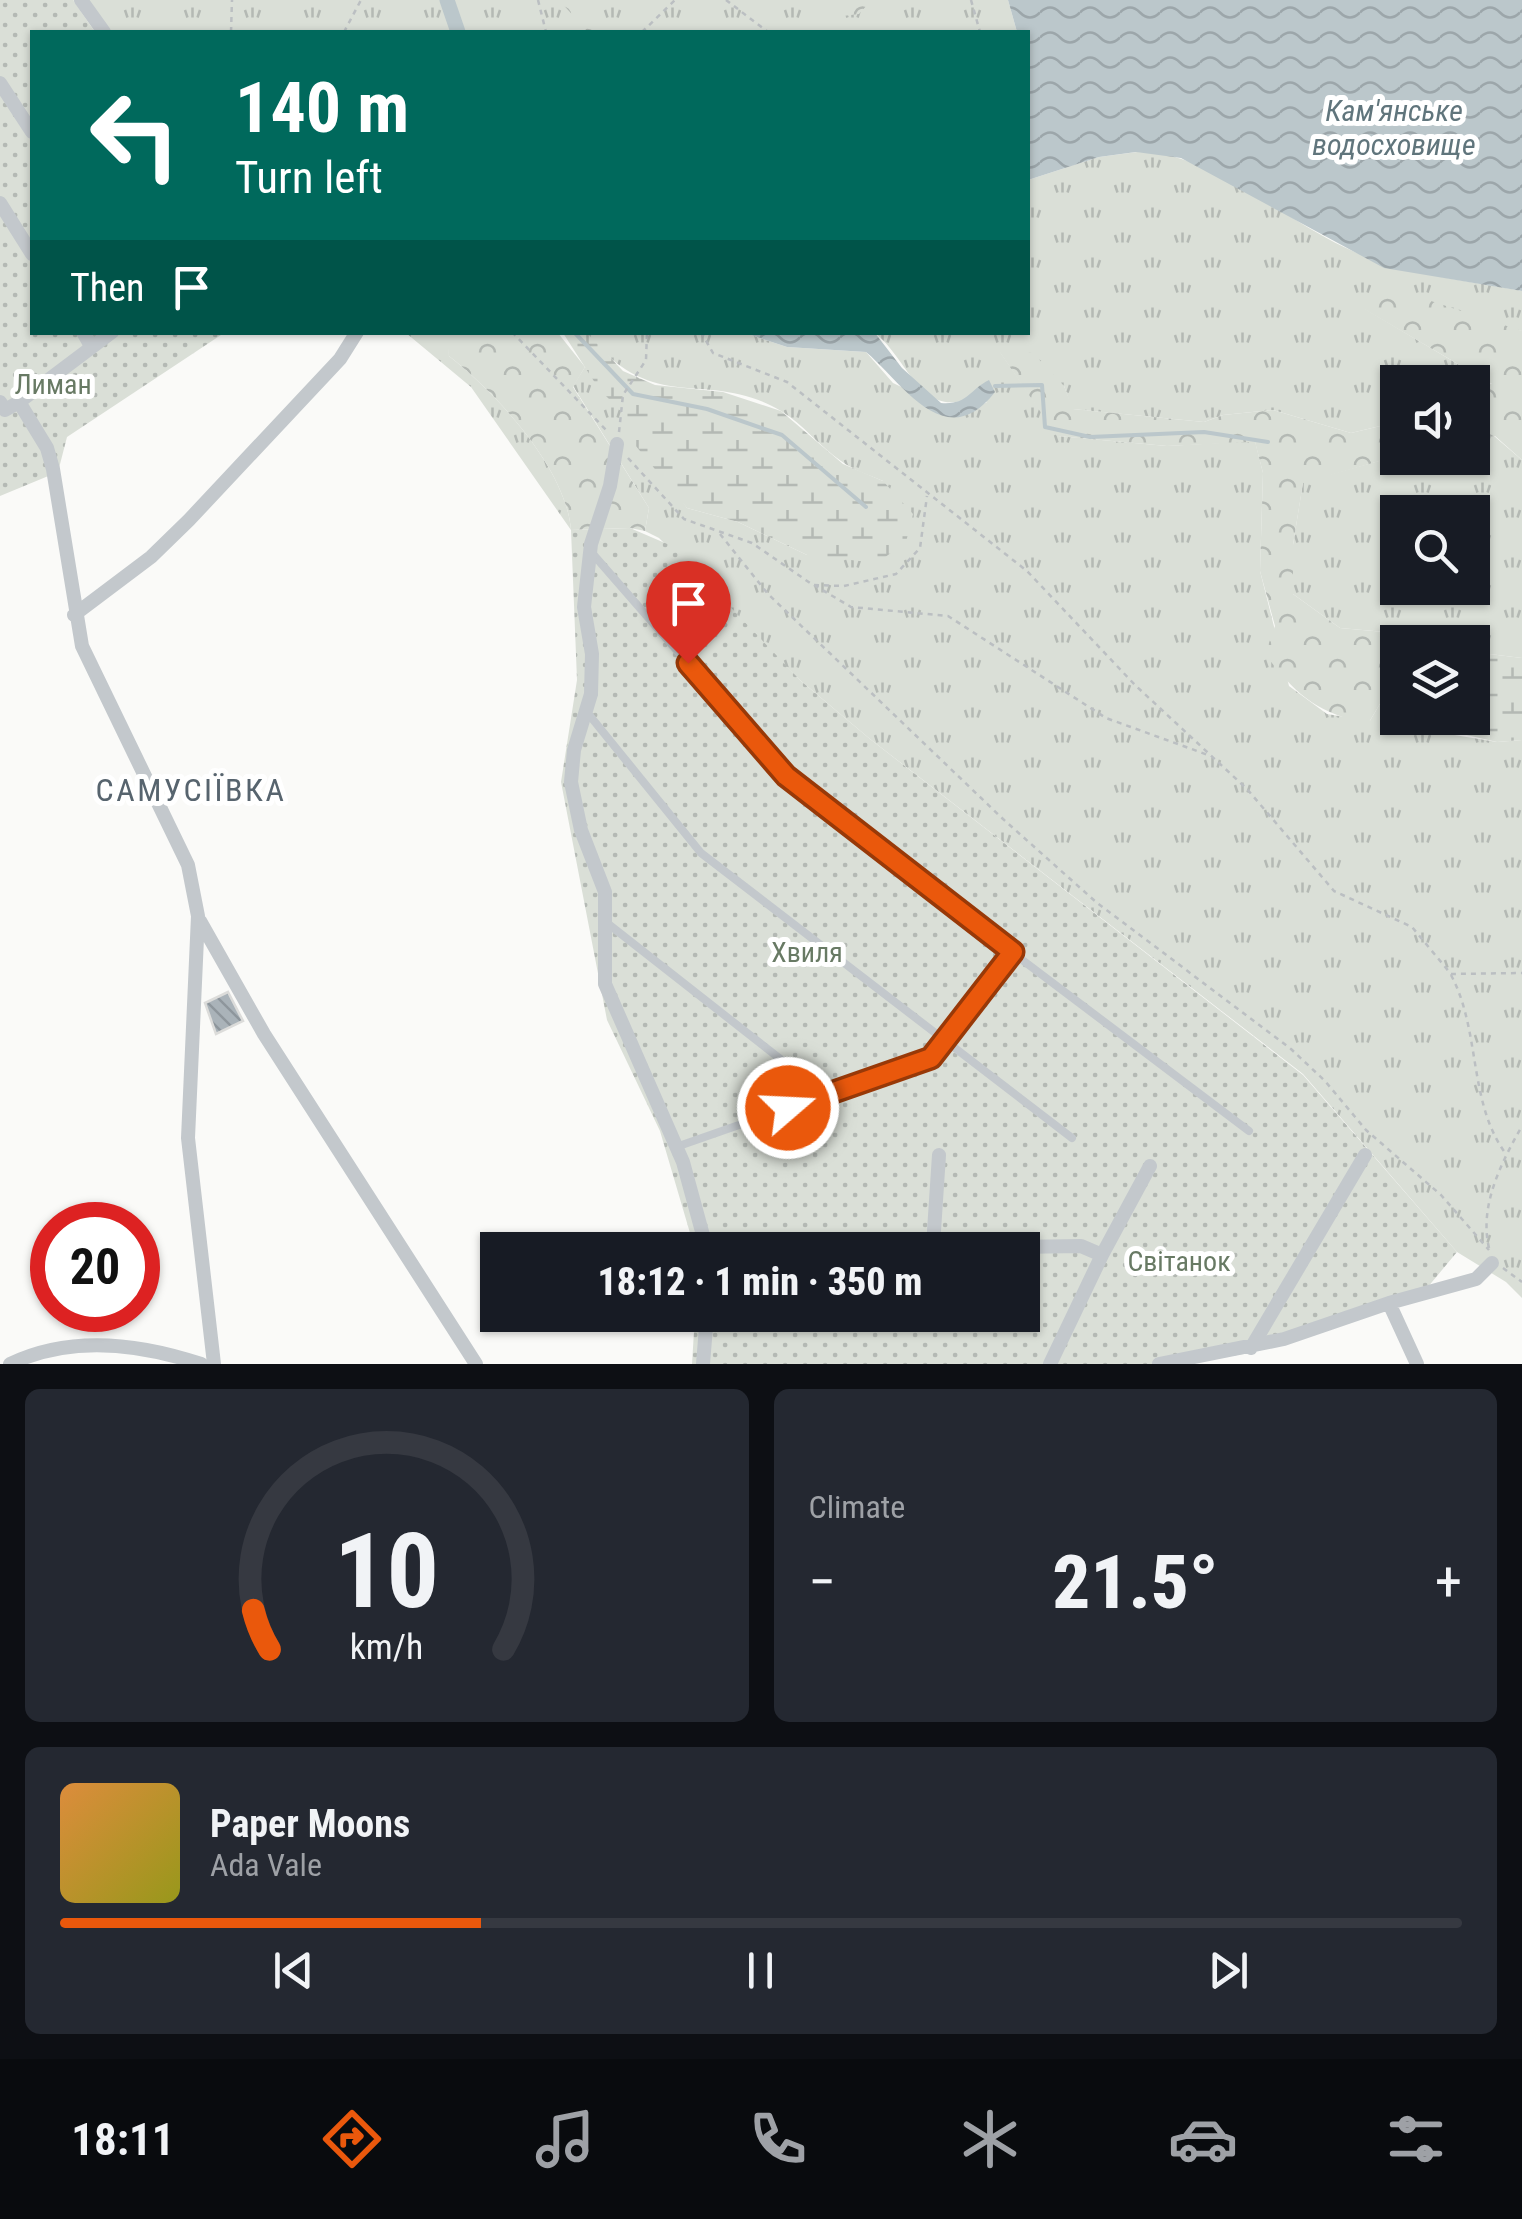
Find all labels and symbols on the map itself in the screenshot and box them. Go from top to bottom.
water label: Кам'янське водосховище [1312,93,1476,162]
park label: Лиман [14,368,92,401]
pin [646,561,731,664]
district label: САМУСІЇВКА [96,771,286,809]
park label: Хвиля [771,936,843,969]
position arrow [736,1056,840,1160]
speed limit sign: 20 [30,1202,160,1332]
park label: Світанок [1127,1245,1231,1278]

